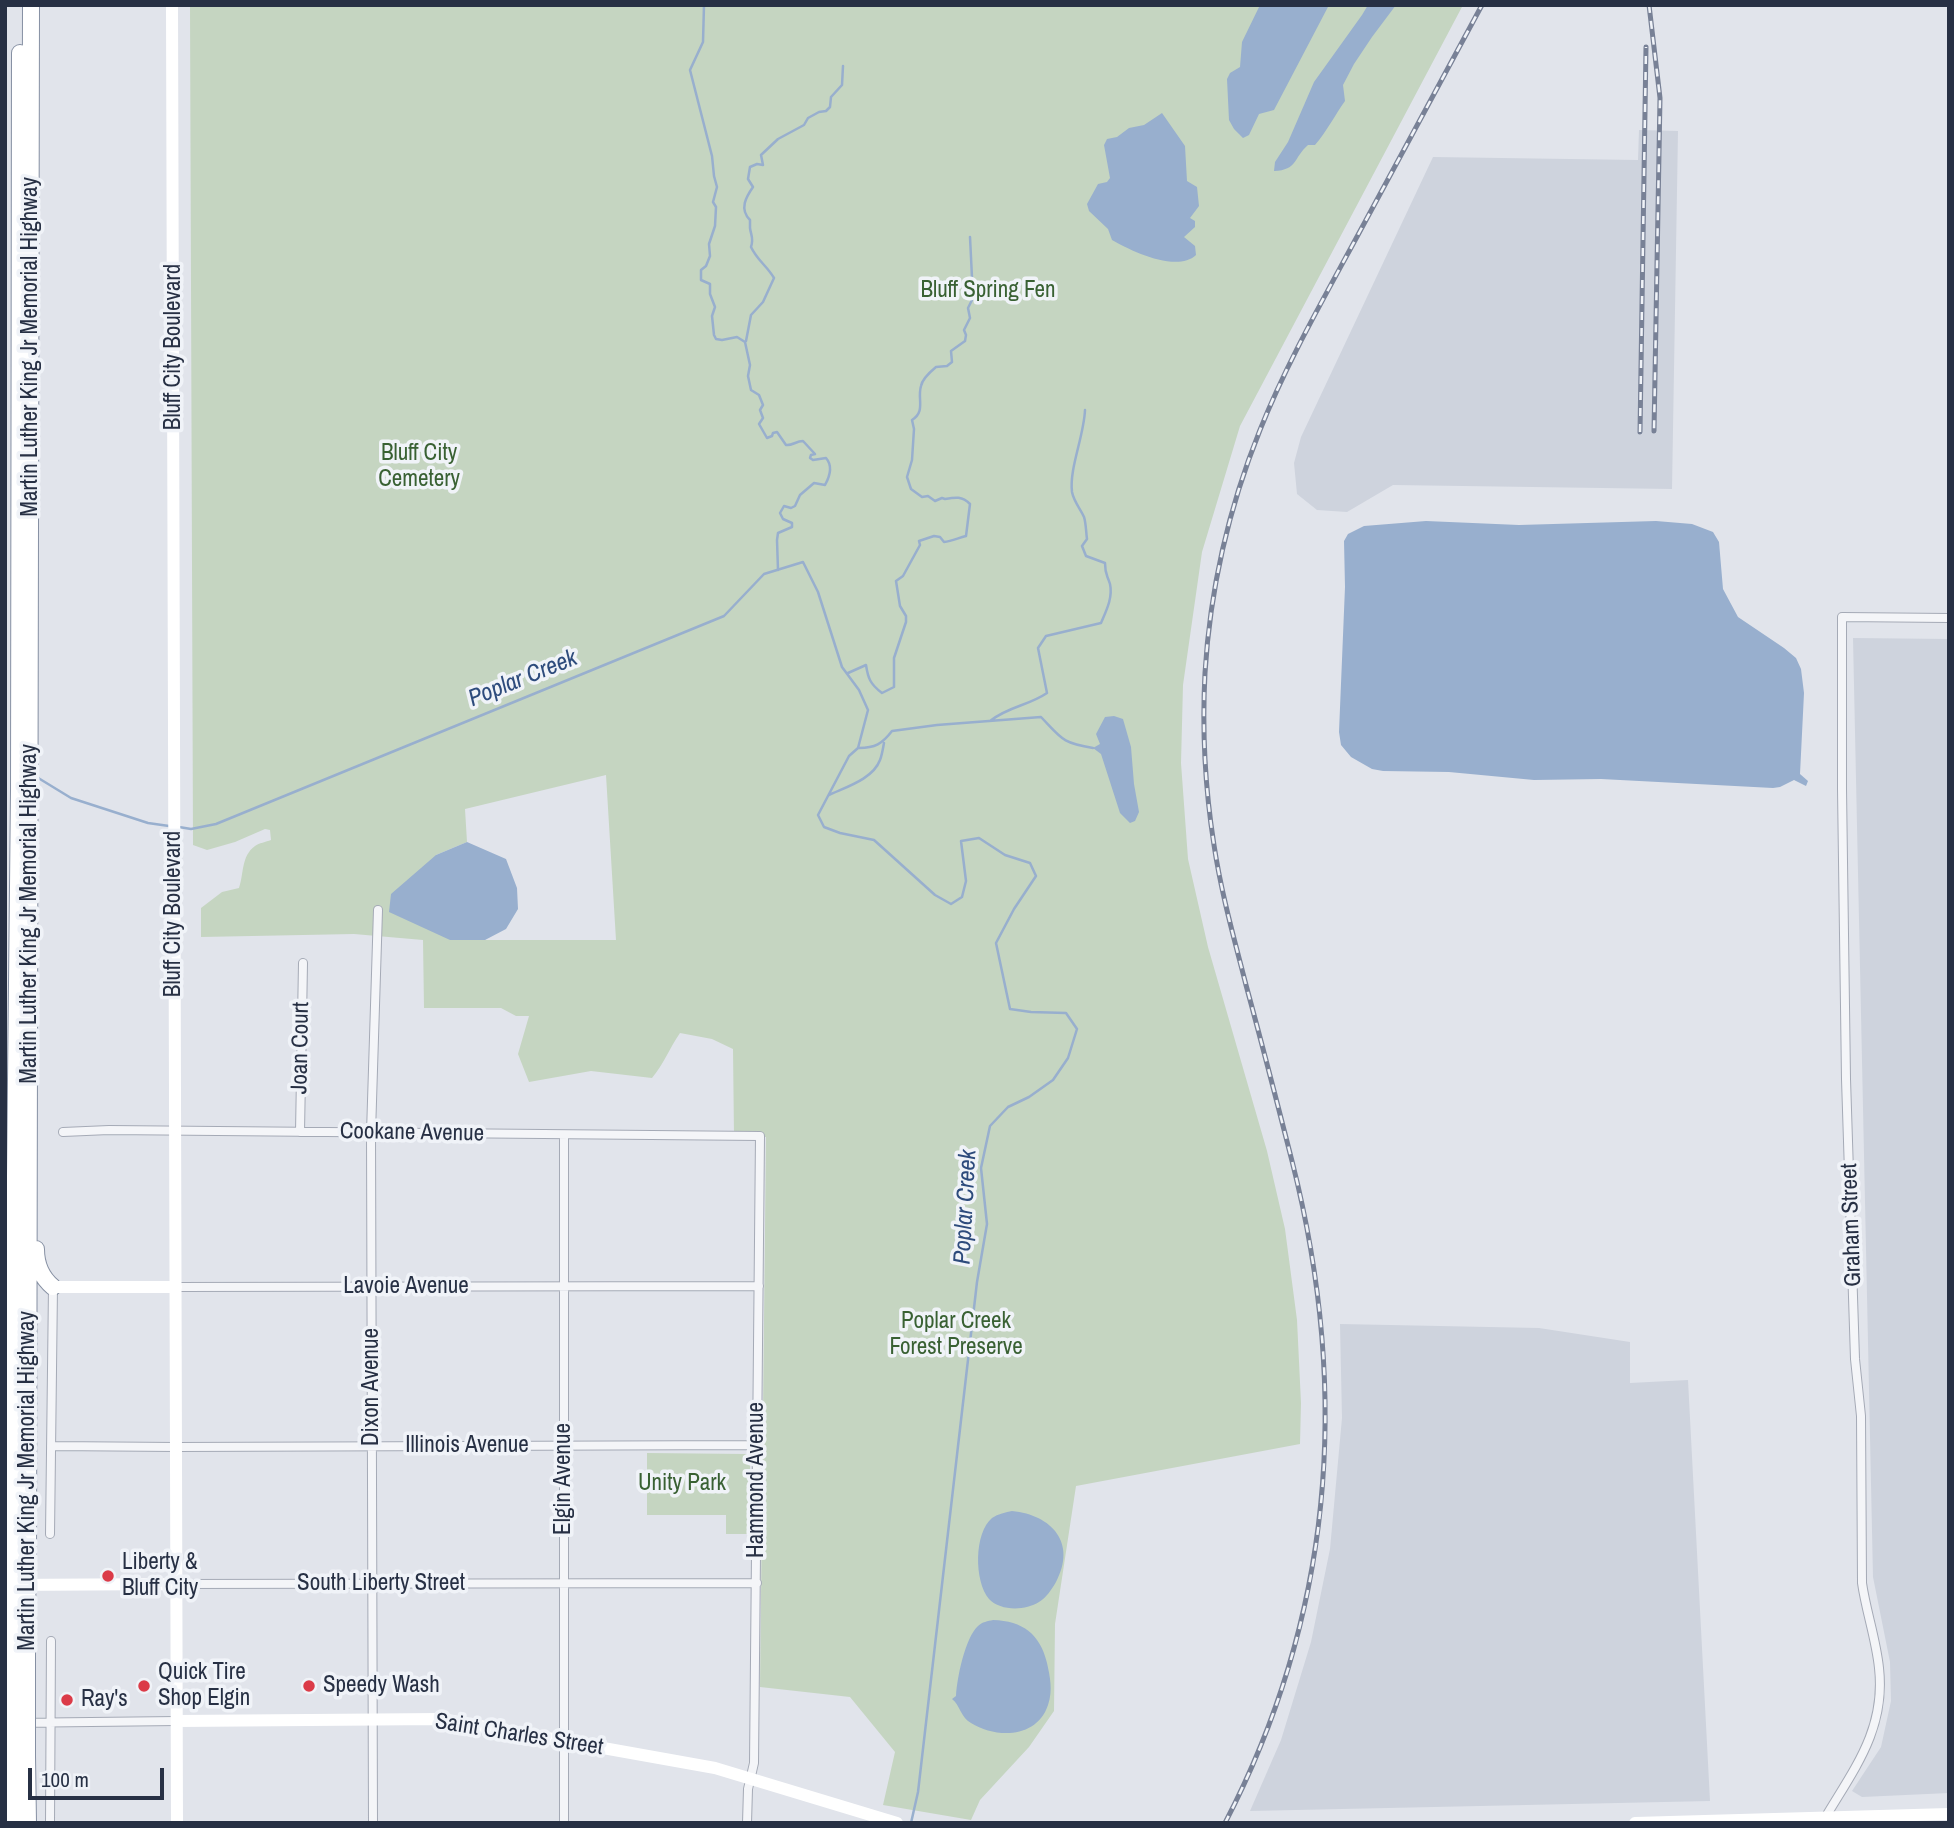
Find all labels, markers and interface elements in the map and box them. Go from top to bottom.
street label: Martin Luther King Jr Memorial Highway [17,177,45,517]
street label: Bluff City Boulevard [160,264,188,430]
park label: Bluff Spring Fen [920,277,1056,305]
park label: Bluff City Cemetery [378,440,460,494]
water label: Poplar Creek [464,644,582,714]
street label: Martin Luther King Jr Memorial Highway [16,744,44,1084]
street label: Bluff City Boulevard [160,831,188,997]
street label: Joan Court [286,1002,316,1094]
street label: Cookane Avenue [340,1118,484,1148]
water label: Poplar Creek [949,1149,983,1265]
street label: Graham Street [1836,1163,1868,1287]
street label: Lavoie Avenue [343,1273,469,1301]
park label: Poplar Creek Forest Preserve [889,1308,1023,1362]
street label: Martin Luther King Jr Memorial Highway [14,1311,42,1651]
street label: Dixon Avenue [358,1328,386,1446]
street label: Hammond Avenue [743,1402,771,1558]
street label: Elgin Avenue [550,1423,578,1535]
street label: Illinois Avenue [405,1432,529,1460]
park label: Unity Park [638,1470,726,1498]
place label: Liberty & Bluff City [122,1549,198,1603]
marker: Liberty & Bluff City [100,1568,116,1584]
street label: South Liberty Street [297,1570,465,1598]
place label: Quick Tire Shop Elgin [158,1659,250,1713]
place label: Speedy Wash [323,1672,440,1700]
marker: Quick Tire Shop Elgin [136,1678,152,1694]
marker: Speedy Wash [301,1678,317,1694]
place label: Ray's [81,1686,128,1714]
marker: Ray's [59,1692,75,1708]
street label: Saint Charles Street [433,1708,605,1762]
scale bar [32,1755,168,1799]
text: 100 m [41,1765,89,1794]

